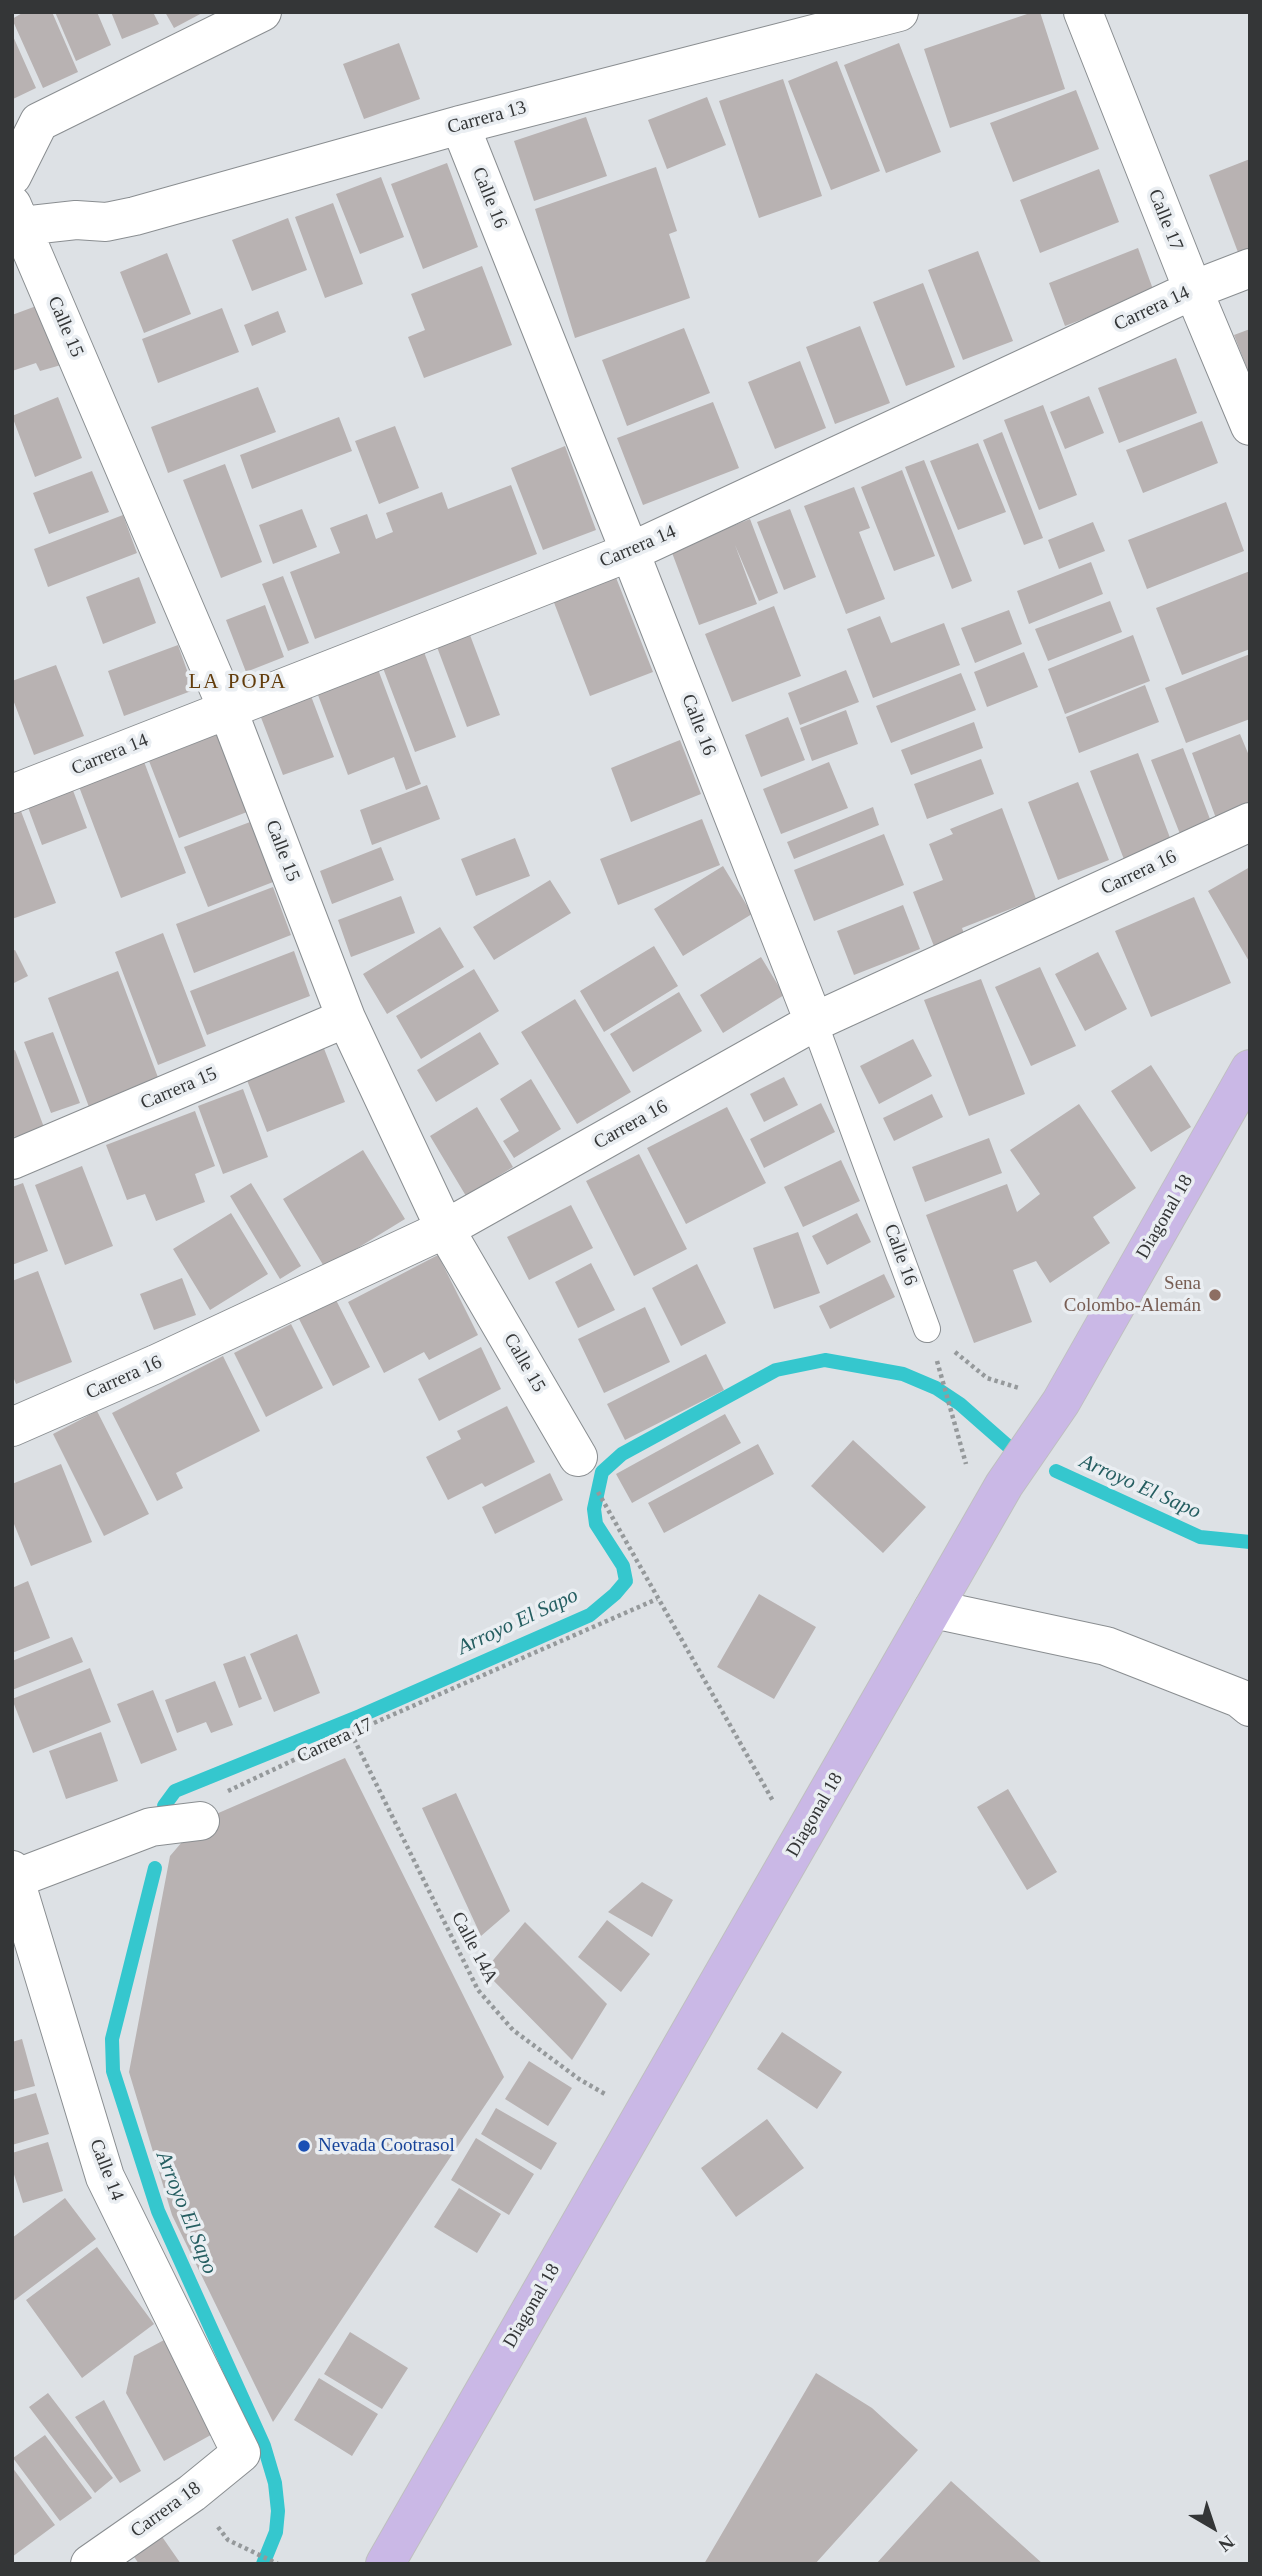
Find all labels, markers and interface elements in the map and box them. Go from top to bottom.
street label: Carrera 13 [445,97,529,139]
street label: Calle 16 [466,164,512,232]
street label: Calle 17 [1142,186,1188,254]
street label: Carrera 14 [1111,282,1193,336]
street label: Calle 15 [42,293,88,361]
street label: Carrera 14 [596,521,680,573]
district label: LA POPA [189,669,287,695]
street label: Calle 16 [676,691,720,759]
street label: Carrera 14 [68,729,152,781]
street label: Calle 15 [260,817,304,885]
street label: Carrera 16 [1098,846,1180,900]
street label: Carrera 15 [137,1063,221,1115]
street label: Carrera 16 [590,1095,672,1155]
street label: Diagonal 18 [1132,1171,1198,1263]
street label: Calle 16 [878,1221,922,1289]
place label: Sena Colombo-Alemán [1064,1273,1201,1317]
marker: Sena Colombo-Alemán [1207,1287,1223,1303]
street label: Calle 15 [498,1330,550,1396]
street label: Carrera 16 [82,1351,166,1405]
water label: Arroyo El Sapo [1076,1449,1204,1525]
water label: Arroyo El Sapo [454,1583,582,1661]
street label: Carrera 17 [294,1714,376,1768]
street label: Diagonal 18 [782,1769,848,1861]
street label: Calle 14A [446,1908,502,1988]
place label: Nevada Cootrasol [318,2135,455,2157]
street label: Calle 14 [84,2136,128,2204]
marker: Nevada Cootrasol [296,2138,312,2154]
water label: Arroyo El Sapo [150,2148,222,2278]
street label: Diagonal 18 [499,2260,565,2352]
street label: Carrera 18 [127,2477,205,2543]
north arrow [1178,2492,1248,2562]
text: N [1215,2531,1238,2556]

